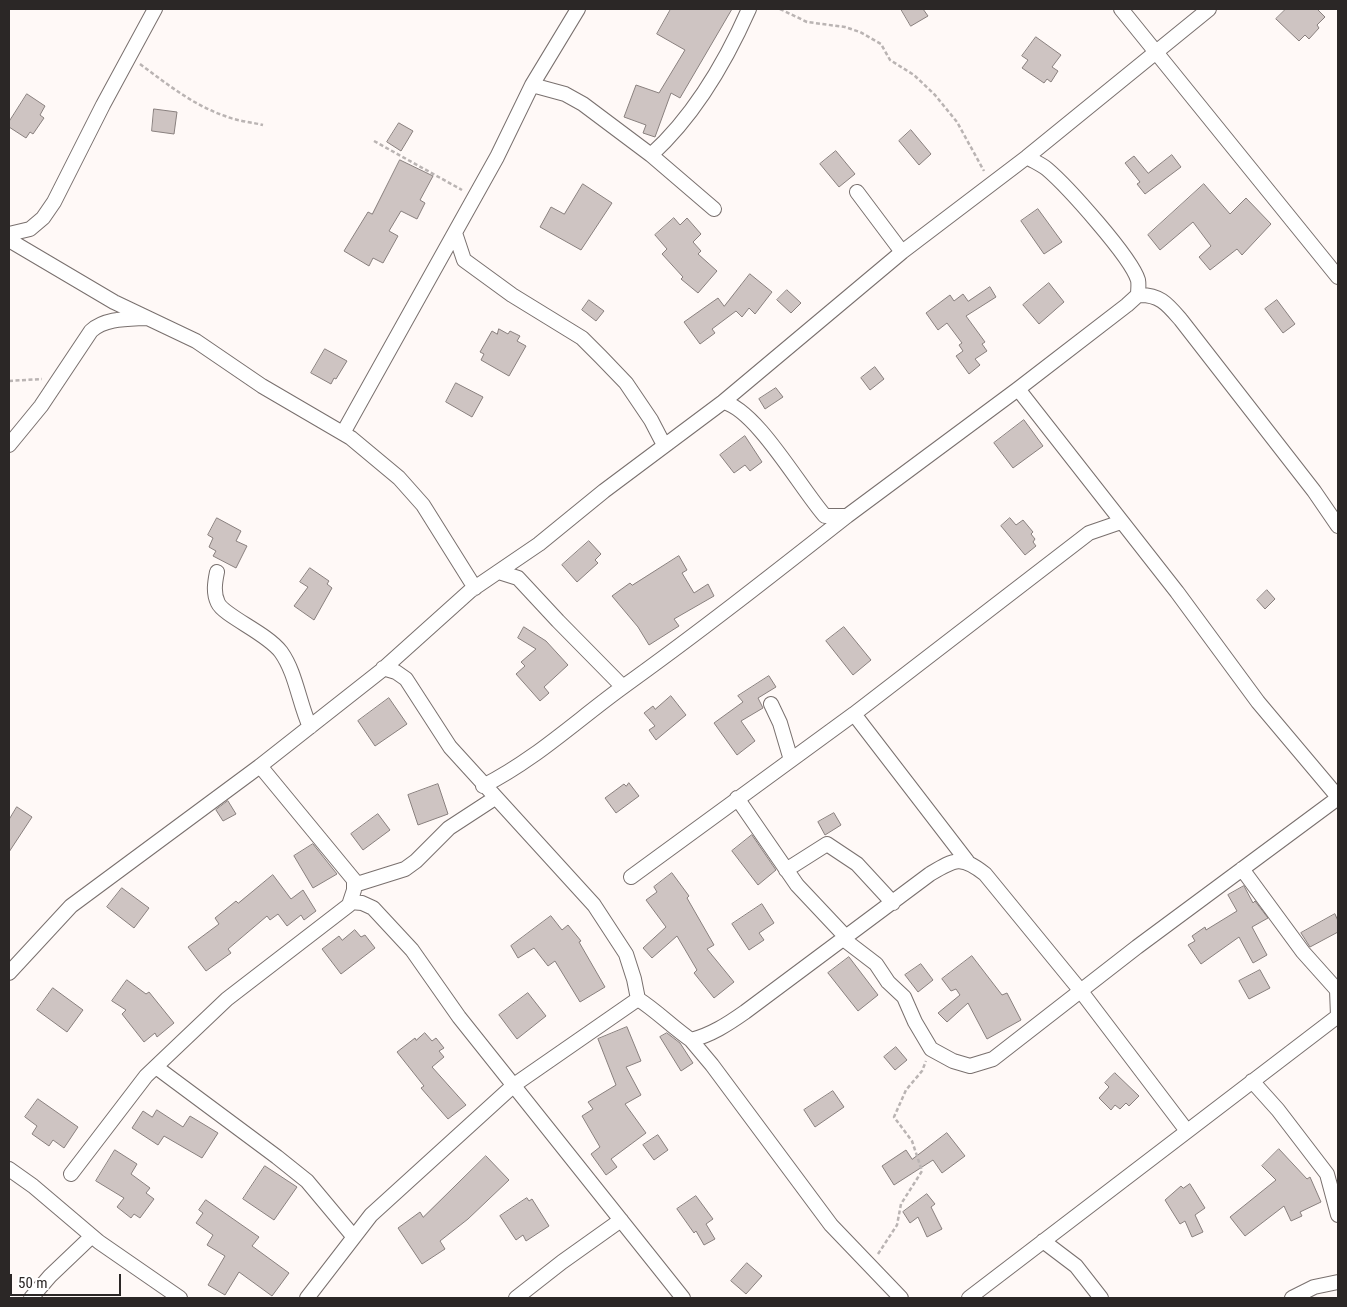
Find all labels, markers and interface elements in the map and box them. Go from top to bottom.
scale bar [12,1264,124,1296]
text: 50 m [18,1274,48,1292]

